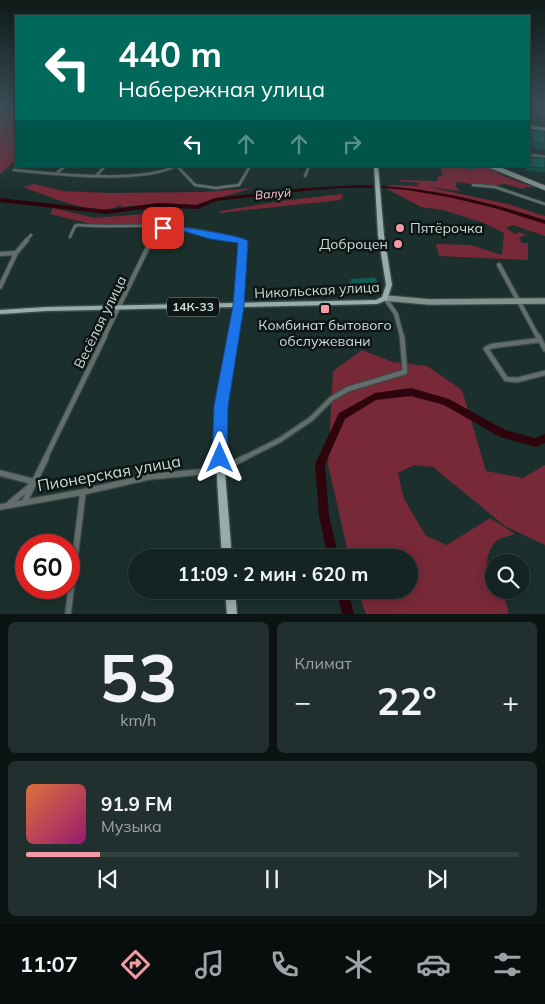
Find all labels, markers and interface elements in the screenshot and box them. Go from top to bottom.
text: 440 m [118,32,222,76]
icon: left [35,35,100,100]
text: Набережная улица [118,75,325,103]
icon: left [179,130,207,158]
icon: ahead [232,130,260,158]
icon: ahead [285,130,313,158]
icon: right [338,130,366,158]
water label: Валуй [254,184,292,203]
pin [142,207,184,249]
icon: arrive [149,214,177,242]
place label: Пятёрочка [410,219,483,237]
marker: Пятёрочка [394,222,406,234]
place label: Доброцен [319,235,388,253]
marker: Доброцен [392,238,404,250]
street label: Весёлая улица [70,273,130,371]
street label: Никольская улица [254,278,380,302]
road number: 14К-33 [167,298,219,316]
marker: Комбинат бытового обслужевани [319,303,331,315]
place label: Комбинат бытового обслужевани [258,316,392,350]
position arrow [193,431,245,483]
street label: Пионерская улица [36,451,182,495]
speed limit sign: 60 [15,534,80,599]
map controls [485,554,530,599]
button: search [485,554,530,599]
text: 11:09 · 2 мин · 620 m [178,562,368,586]
text: 53 [99,637,177,718]
text: Климат [295,653,352,673]
text: 22° [377,677,437,725]
text: − [295,684,311,719]
text: + [502,684,519,719]
text: km/h [120,710,156,730]
text: 91.9 FM [101,792,173,816]
text: Музыка [101,816,162,836]
icon: previous [94,865,122,893]
icon: pause [258,865,286,893]
icon: next [423,865,451,893]
icon: directions [118,947,153,982]
icon: music [192,947,227,982]
icon: phone [267,947,302,982]
icon: climate [341,947,376,982]
icon: car [416,947,451,982]
icon: filters [490,947,525,982]
text: 11:07 [20,950,78,978]

